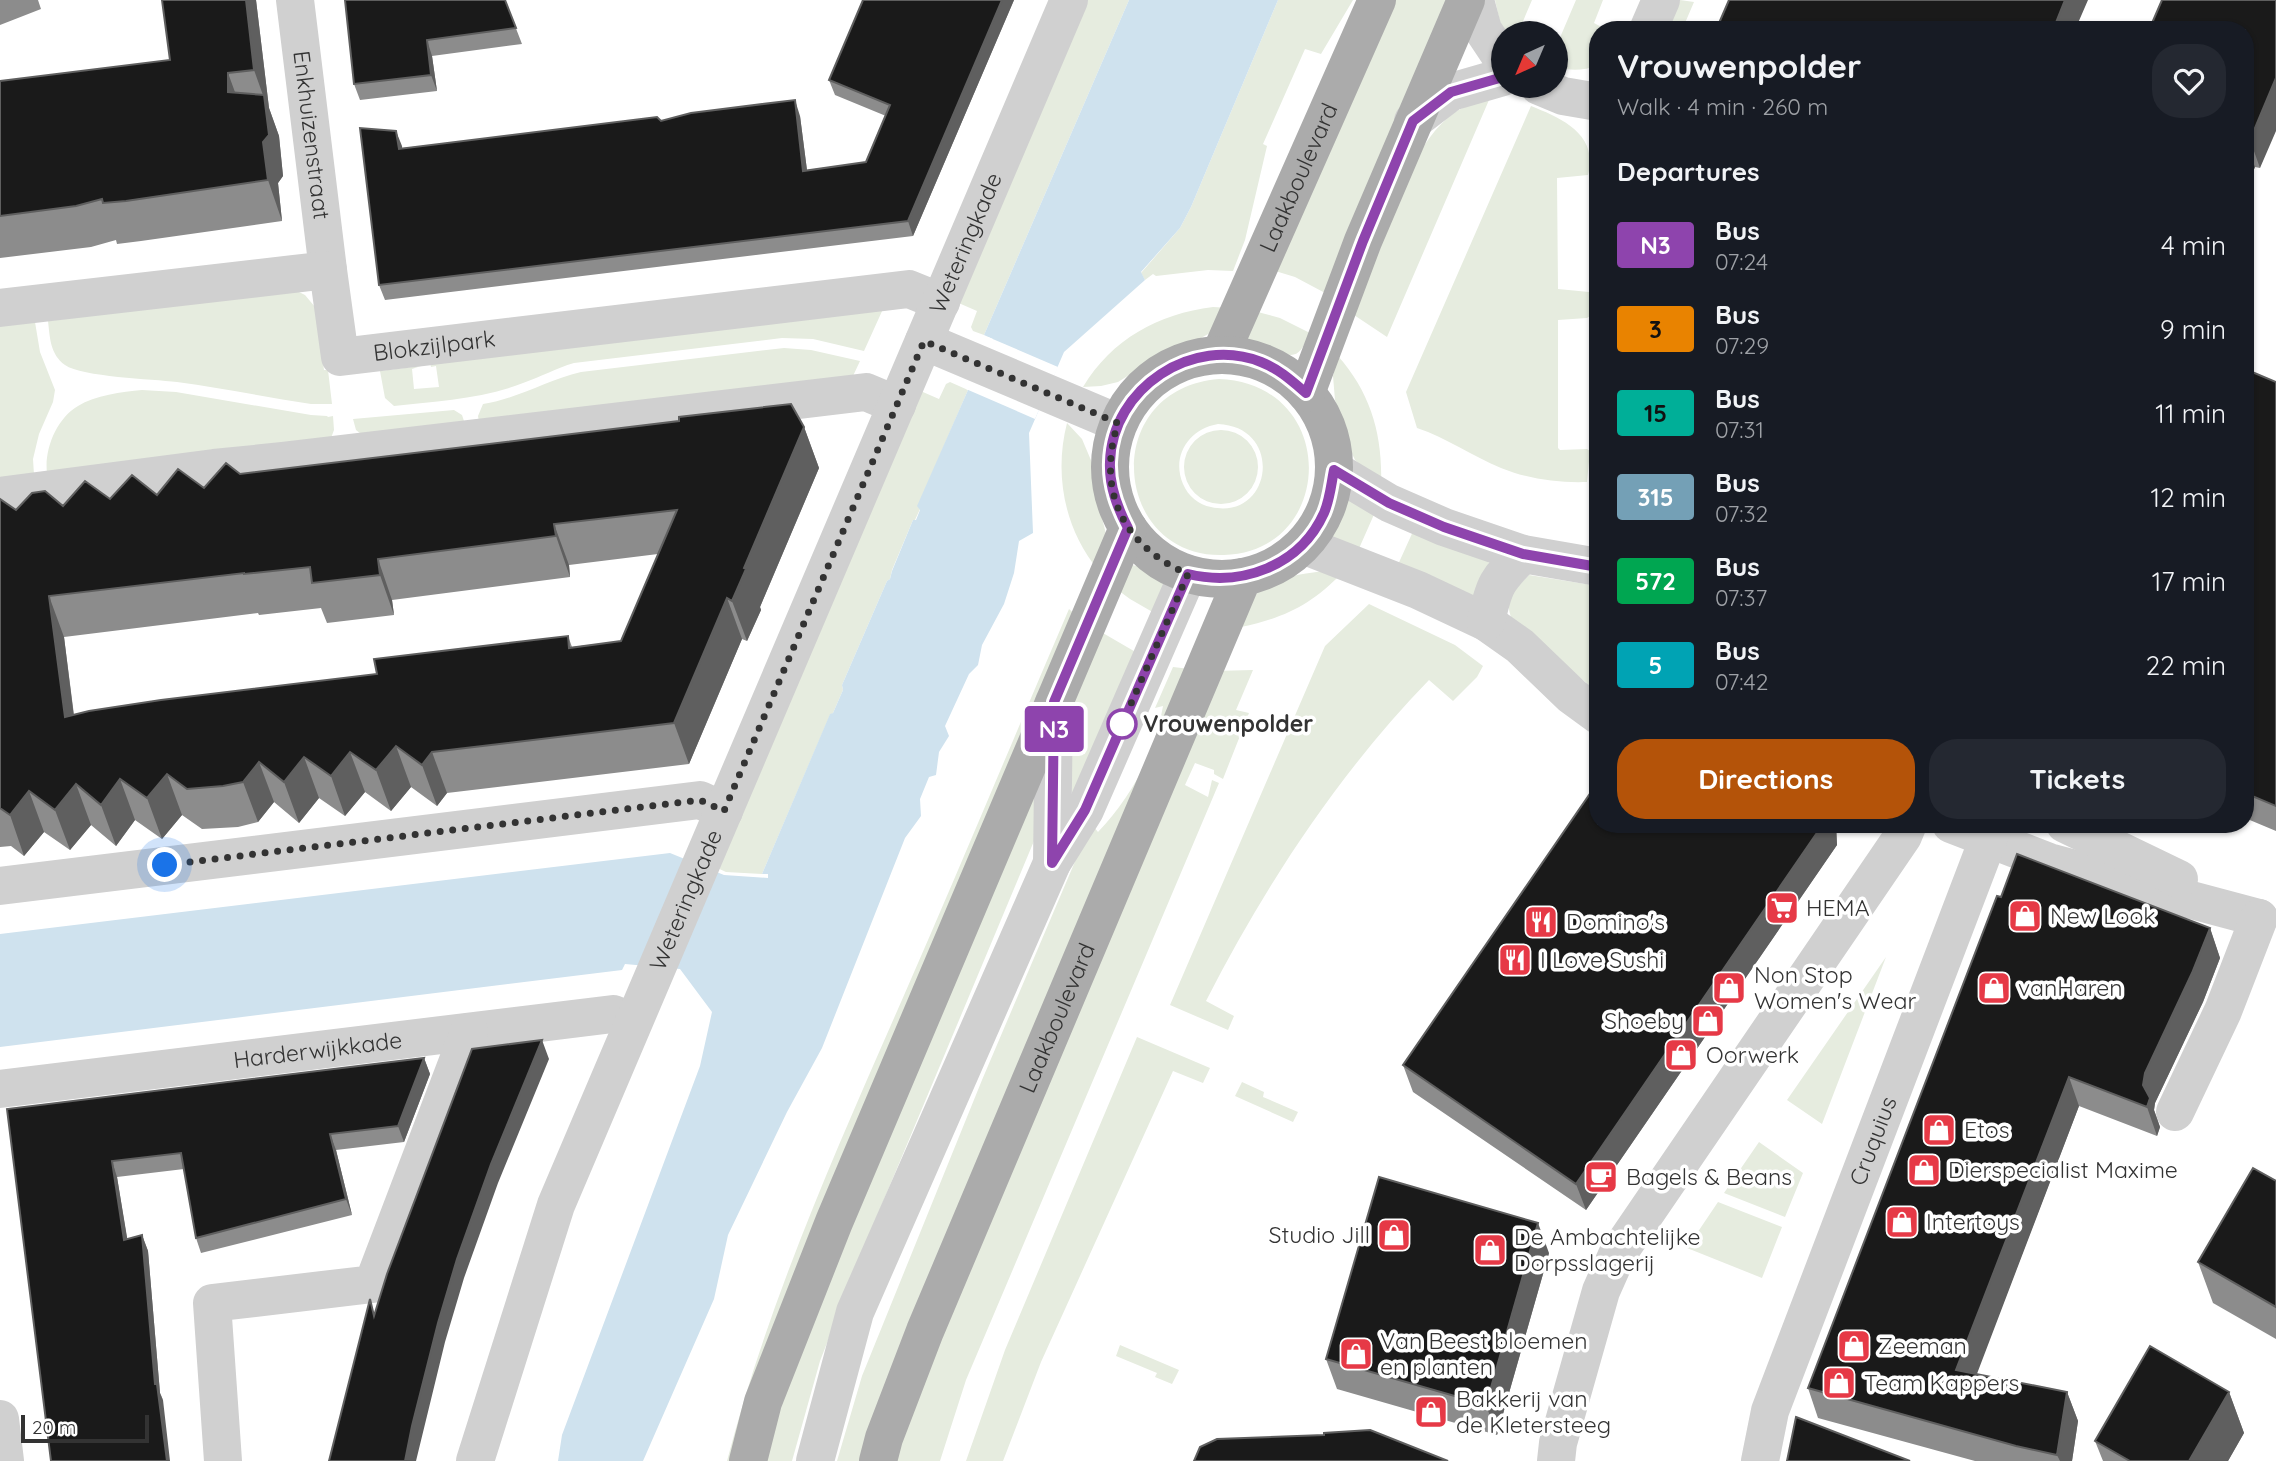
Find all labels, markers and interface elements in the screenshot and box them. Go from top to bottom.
north arrow [1491,21,1568,98]
map controls [1491,21,1568,98]
button: heart [2152,44,2226,118]
text: Vrouwenpolder [1617,45,1861,86]
street label: Enkhuizenstraat [287,49,337,221]
text: Walk · 4 min · 260 m [1617,92,1828,121]
street label: Laakboulevard [1252,98,1344,256]
text: Departures [1617,155,1760,188]
street label: Weteringkade [922,168,1008,318]
text: Bus [1715,214,1760,247]
text: 4 min [2161,229,2226,262]
text: N3 [1640,230,1671,260]
text: 07:24 [1715,247,1768,276]
text: Bus [1715,298,1760,331]
text: 9 min [2160,313,2226,346]
text: 3 [1649,314,1662,344]
street label: Blokzijlpark [372,324,497,367]
text: 07:29 [1715,331,1769,360]
text: Bus [1715,382,1760,415]
text: 11 min [2155,397,2226,430]
text: 15 [1644,398,1667,428]
text: 07:31 [1715,415,1764,444]
text: Bus [1715,466,1760,499]
text: 12 min [2151,481,2226,514]
text: 315 [1637,482,1674,512]
text: 07:32 [1715,499,1768,528]
text: Bus [1715,550,1760,583]
text: 17 min [2152,565,2226,598]
text: 572 [1635,566,1676,596]
text: 07:37 [1715,583,1767,612]
text: Bus [1715,634,1760,667]
text: 22 min [2146,649,2226,682]
text: 5 [1649,650,1662,680]
text: 07:42 [1715,667,1768,696]
line badge: N3 [1023,706,1086,752]
marker: Vrouwenpolder [1107,709,1137,739]
place label: Vrouwenpolder [1143,709,1313,738]
text: N3 [1039,714,1069,744]
button: Directions [1617,739,1915,819]
button: Tickets [1929,739,2226,819]
street label: Weteringkade [643,825,728,975]
your location [147,847,182,882]
supermarket icon: HEMA [1763,889,1801,927]
place label: HEMA [1806,893,1870,922]
shop icon: New Look [2006,897,2044,935]
place label: New Look [2050,901,2156,930]
restaurant icon: Domino's [1522,903,1560,941]
place label: Domino's [1566,907,1665,936]
street label: Laakboulevard [1012,939,1101,1097]
restaurant icon: I Love Sushi [1496,941,1534,979]
place label: I Love Sushi [1540,945,1664,974]
place label: Non Stop Women's Wear [1754,960,1916,1015]
shop icon: Non Stop Women's Wear [1710,969,1748,1007]
shop icon: vanHaren [1975,969,2013,1007]
place label: vanHaren [2018,973,2123,1002]
shop icon: Shoeby [1689,1002,1727,1040]
place label: Shoeby [1604,1006,1684,1035]
street label: Harderwijkkade [232,1025,404,1074]
shop icon: Oorwerk [1662,1036,1700,1074]
place label: Oorwerk [1706,1040,1799,1069]
street label: Cruquius [1842,1092,1903,1189]
shop icon: Etos [1920,1111,1958,1149]
place label: Etos [1964,1115,2009,1144]
shop icon: Dierspecialist Maxime [1905,1151,1943,1189]
place label: Dierspecialist Maxime [1948,1155,2178,1184]
cafe icon: Bagels & Beans [1582,1158,1620,1196]
place label: Bagels & Beans [1626,1162,1792,1191]
shop icon: Intertoys [1883,1203,1921,1241]
place label: Intertoys [1926,1207,2020,1236]
shop icon: Studio Jill [1375,1216,1413,1254]
place label: Studio Jill [1269,1220,1370,1249]
place label: De Ambachtelijke Dorpsslagerij [1514,1222,1701,1277]
shop icon: De Ambachtelijke Dorpsslagerij [1471,1231,1509,1269]
place label: Van Beest bloemen en planten [1380,1326,1587,1381]
shop icon: Zeeman [1835,1327,1873,1365]
place label: Zeeman [1878,1331,1967,1360]
shop icon: Van Beest bloemen en planten [1337,1335,1375,1373]
shop icon: Team Kappers [1820,1364,1858,1402]
place label: Team Kappers [1864,1368,2019,1397]
place label: Bakkerij van de Kletersteeg [1456,1384,1611,1439]
shop icon: Bakkerij van de Kletersteeg [1412,1393,1450,1431]
scale bar [21,1412,149,1444]
text: 20 m [32,1415,76,1439]

